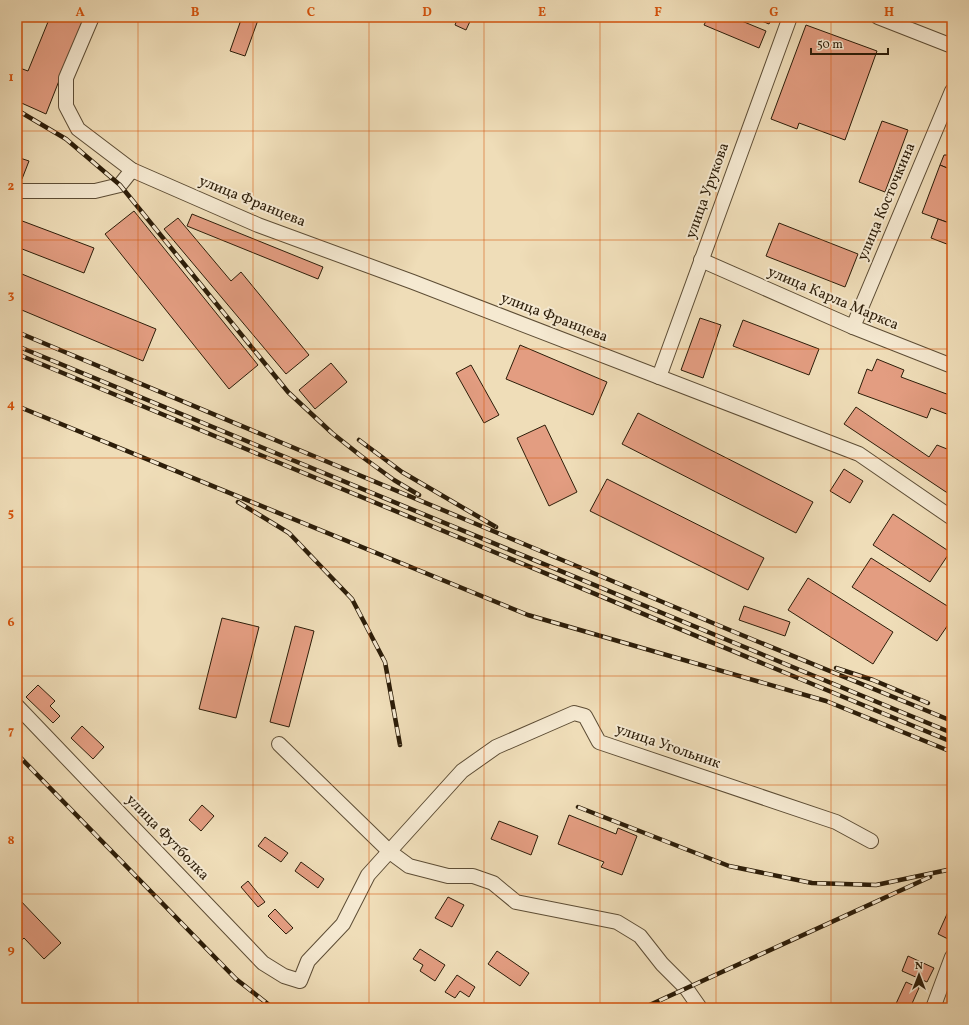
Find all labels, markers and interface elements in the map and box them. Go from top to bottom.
text: A [75,4,85,22]
text: B [191,4,200,22]
text: C [307,4,315,22]
text: D [422,4,432,22]
text: E [538,4,546,22]
text: F [654,4,662,22]
text: G [769,4,779,22]
text: H [884,4,894,22]
scale bar [811,30,888,56]
text: 50 m [817,37,843,53]
text: 1 [8,69,14,87]
street label: улица Урукова [681,140,735,242]
street label: улица Косточкина [853,140,921,264]
street label: улица Францева [195,171,309,233]
text: 2 [8,178,15,196]
street label: улица Карла Маркса [764,262,902,336]
text: 3 [8,287,15,305]
street label: улица Францева [497,288,611,348]
text: 4 [7,396,15,414]
text: 5 [8,505,14,523]
text: 6 [7,614,15,632]
street label: улица Угольник [613,719,723,775]
text: 7 [8,723,14,741]
street label: улица Футболка [121,790,213,886]
text: 8 [7,832,15,850]
text: 9 [7,941,15,959]
north arrow [899,955,939,995]
text: N [915,959,923,974]

